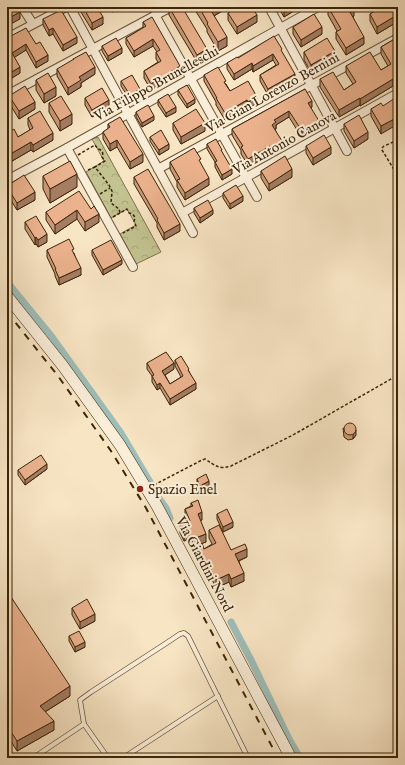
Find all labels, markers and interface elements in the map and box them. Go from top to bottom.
street label: Via Filippo Brunelleschi [90,42,222,126]
street label: Via Gian Lorenzo Bernini [201,48,343,138]
street label: Via Antonio Canova [229,106,340,179]
place label: Spazio Enel [148,481,217,499]
marker: Spazio Enel [135,484,145,494]
street label: Via Giardini Nord [171,513,237,616]

